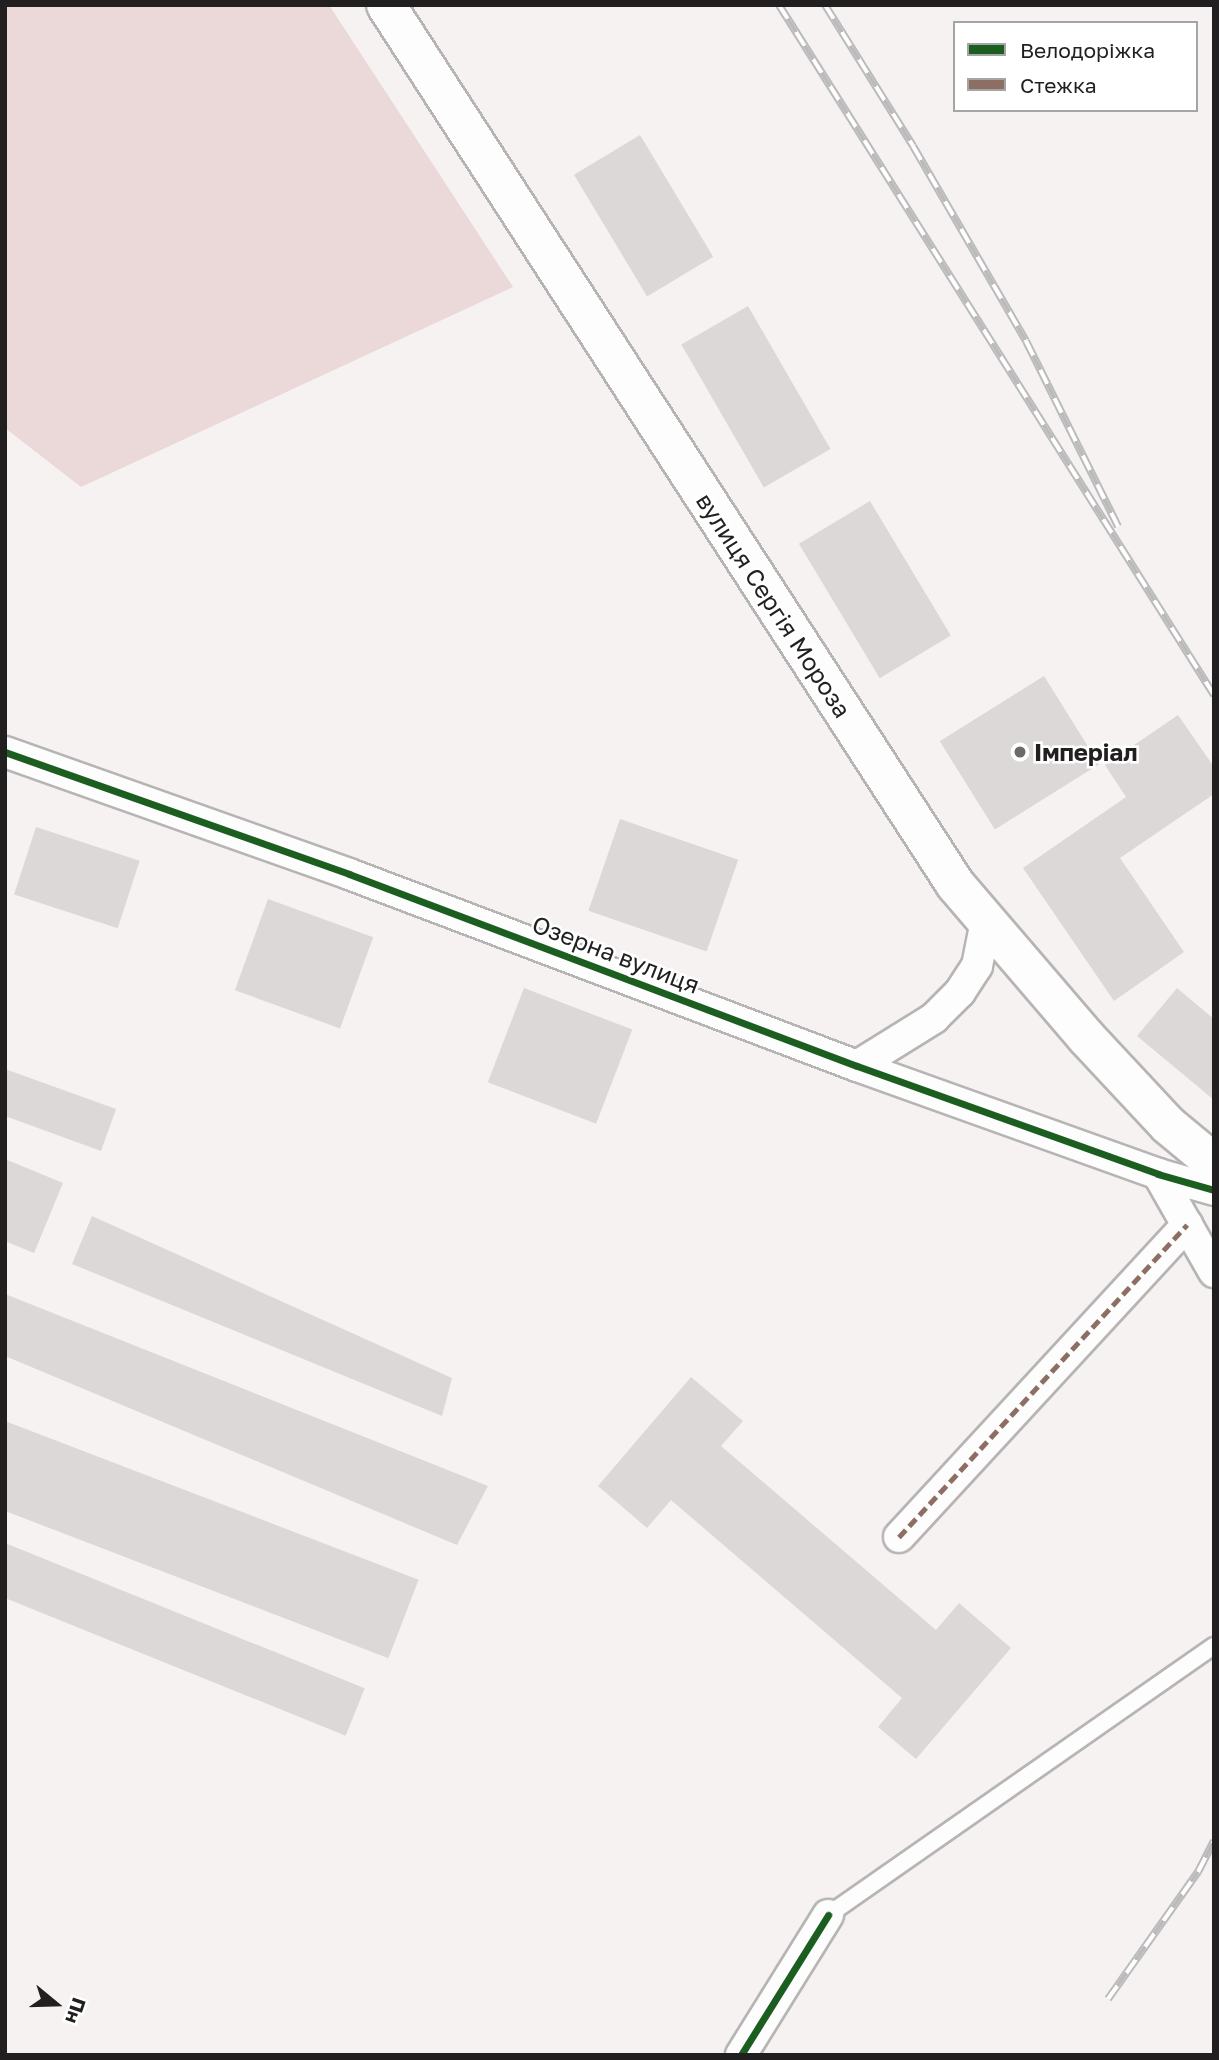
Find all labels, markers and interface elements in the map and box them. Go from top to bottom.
legend [953,21,1198,112]
text: Велодоріжка [1020,37,1155,63]
text: Стежка [1020,72,1097,98]
street label: вулиця Сергія Мороза [691,487,857,723]
place label: Імперіал [1034,738,1138,766]
marker: Імперіал [1012,744,1028,760]
street label: Озерна вулиця [528,909,704,999]
north arrow [21,1969,91,2039]
text: Пн [61,1995,91,2027]

